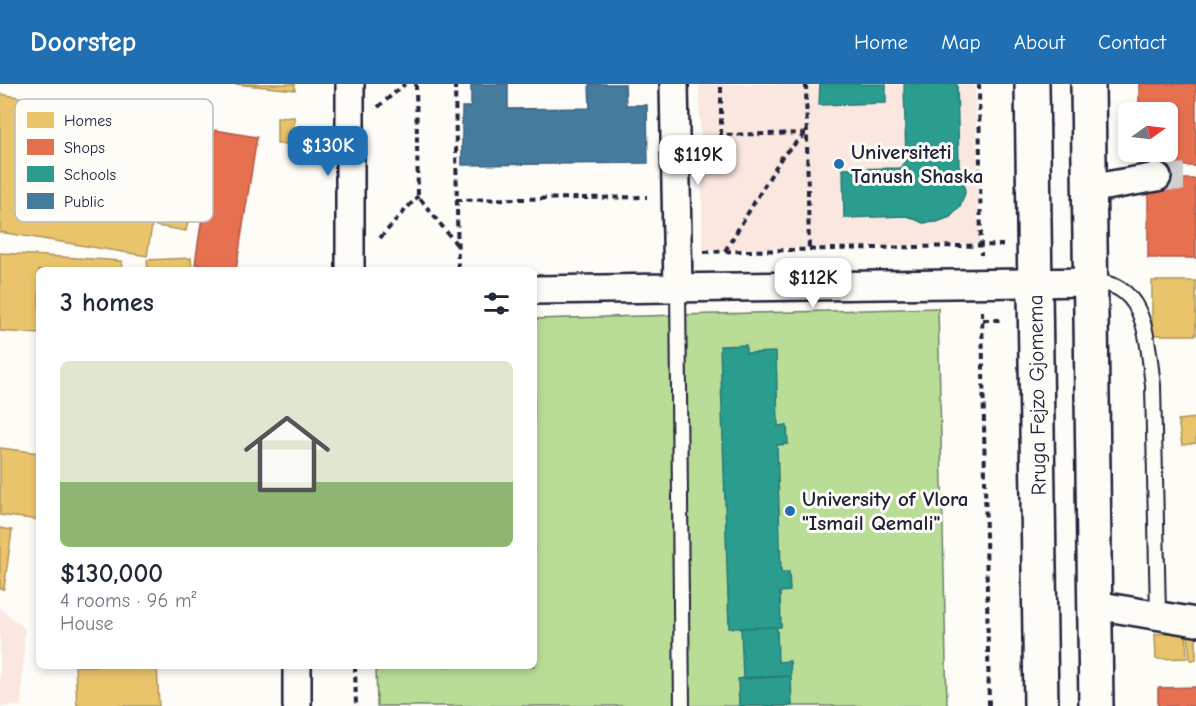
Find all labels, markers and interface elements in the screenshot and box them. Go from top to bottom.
text: Doorstep [30,26,136,58]
text: Home [854,30,908,54]
text: Map [941,30,981,54]
text: About [1014,30,1065,54]
text: Contact [1098,30,1166,54]
legend [15,99,213,222]
north arrow [1118,102,1178,162]
map controls [1118,102,1178,162]
text: Homes [64,112,112,130]
pin: $130K [286,126,370,177]
text: $130K [302,134,354,157]
pin: $119K [656,135,740,186]
text: Shops [64,139,105,157]
place label: Universiteti Tanush Shaska [851,140,984,188]
text: $119K [673,143,723,166]
marker: Universiteti Tanush Shaska [832,157,846,171]
text: Schools [64,166,117,184]
text: Public [64,193,105,211]
pin: $112K [771,258,855,309]
text: $112K [789,266,837,289]
icon: filters [480,287,513,320]
text: 3 homes [60,288,154,318]
street label: Rruga Fejzo Gjomema [1023,294,1051,496]
icon: home [233,400,341,508]
place label: University of Vlora "Ismail Qemali" [802,487,969,535]
marker: University of Vlora "Ismail Qemali" [783,504,797,518]
text: $130,000 [60,559,163,589]
text: 4 rooms · 96 m² [60,589,197,612]
text: House [60,612,114,635]

